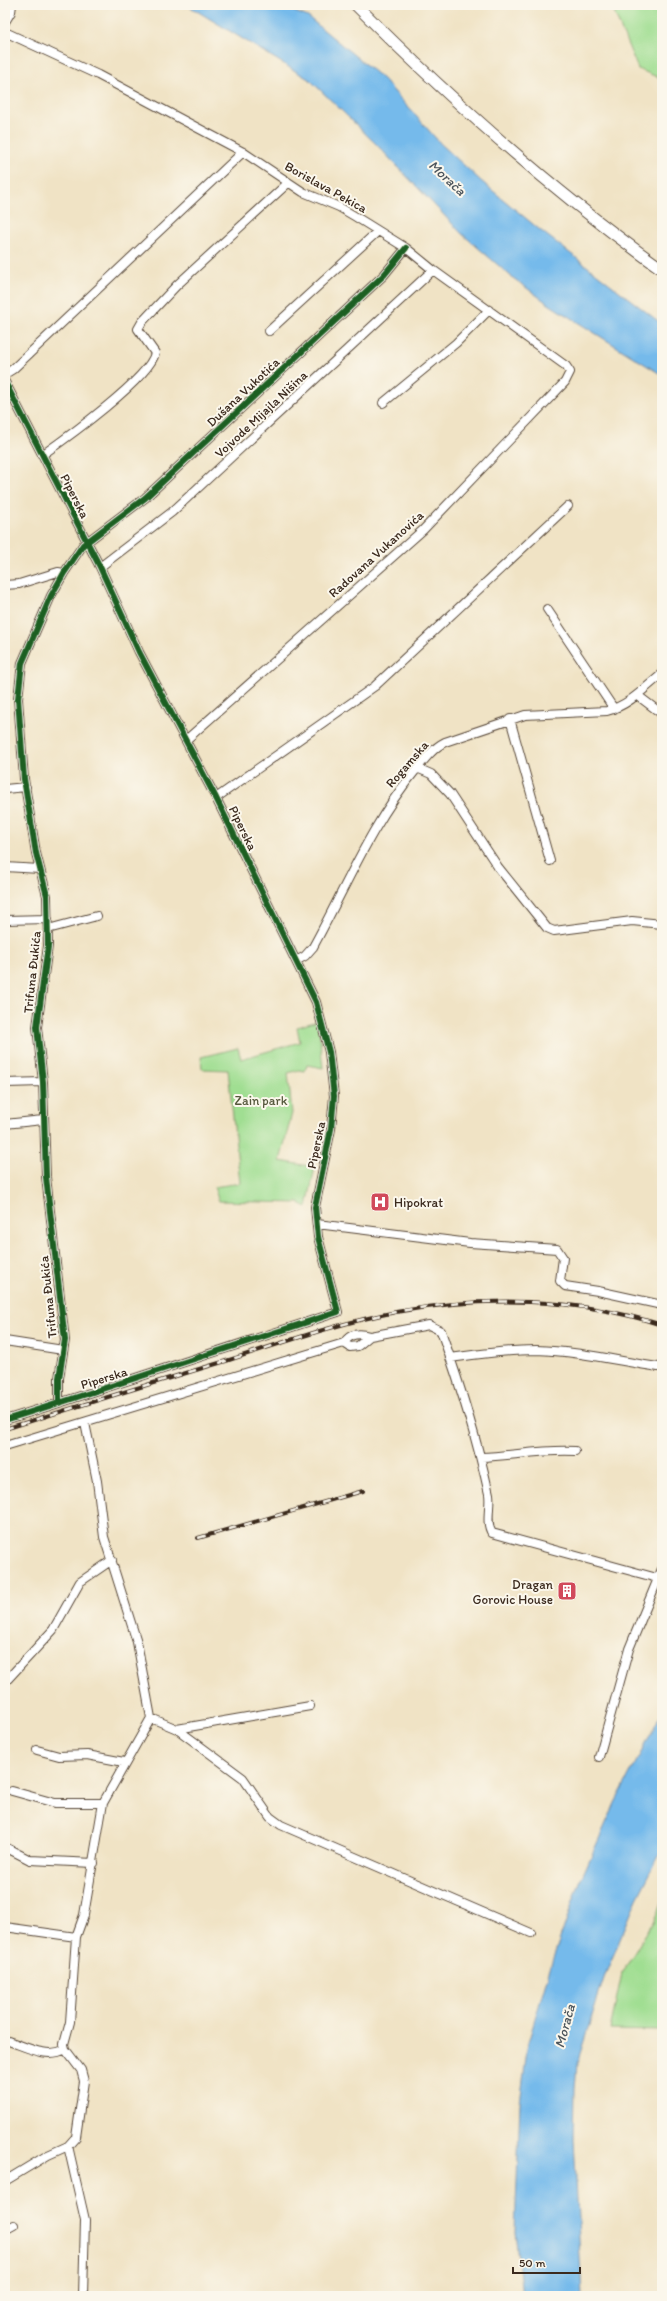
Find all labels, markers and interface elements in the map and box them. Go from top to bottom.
water label: Morača [425,157,470,200]
street label: Borislava Pekica [282,158,370,216]
street label: Dušana Vukotića [203,354,283,430]
street label: Vojvode Mijajla Nišina [212,367,311,461]
street label: Piperska [57,471,93,521]
street label: Radovana Vukanovića [326,507,427,600]
street label: Rogamska [383,737,432,791]
street label: Piperska [226,803,260,853]
street label: Trifuna Đukića [20,930,44,1014]
park label: Zain park [235,1093,288,1108]
street label: Piperska [304,1120,328,1170]
hospital icon: Hipokrat [369,1191,391,1213]
place label: Hipokrat [394,1195,443,1210]
street label: Trifuna Đukića [36,1255,60,1339]
street label: Piperska [79,1364,129,1392]
place label: Dragan Gorovic House [472,1577,554,1607]
building icon: Dragan Gorovic House [556,1580,578,1602]
water label: Morača [551,2002,579,2050]
scale bar [513,2249,580,2275]
text: 50 m [519,2256,545,2270]

